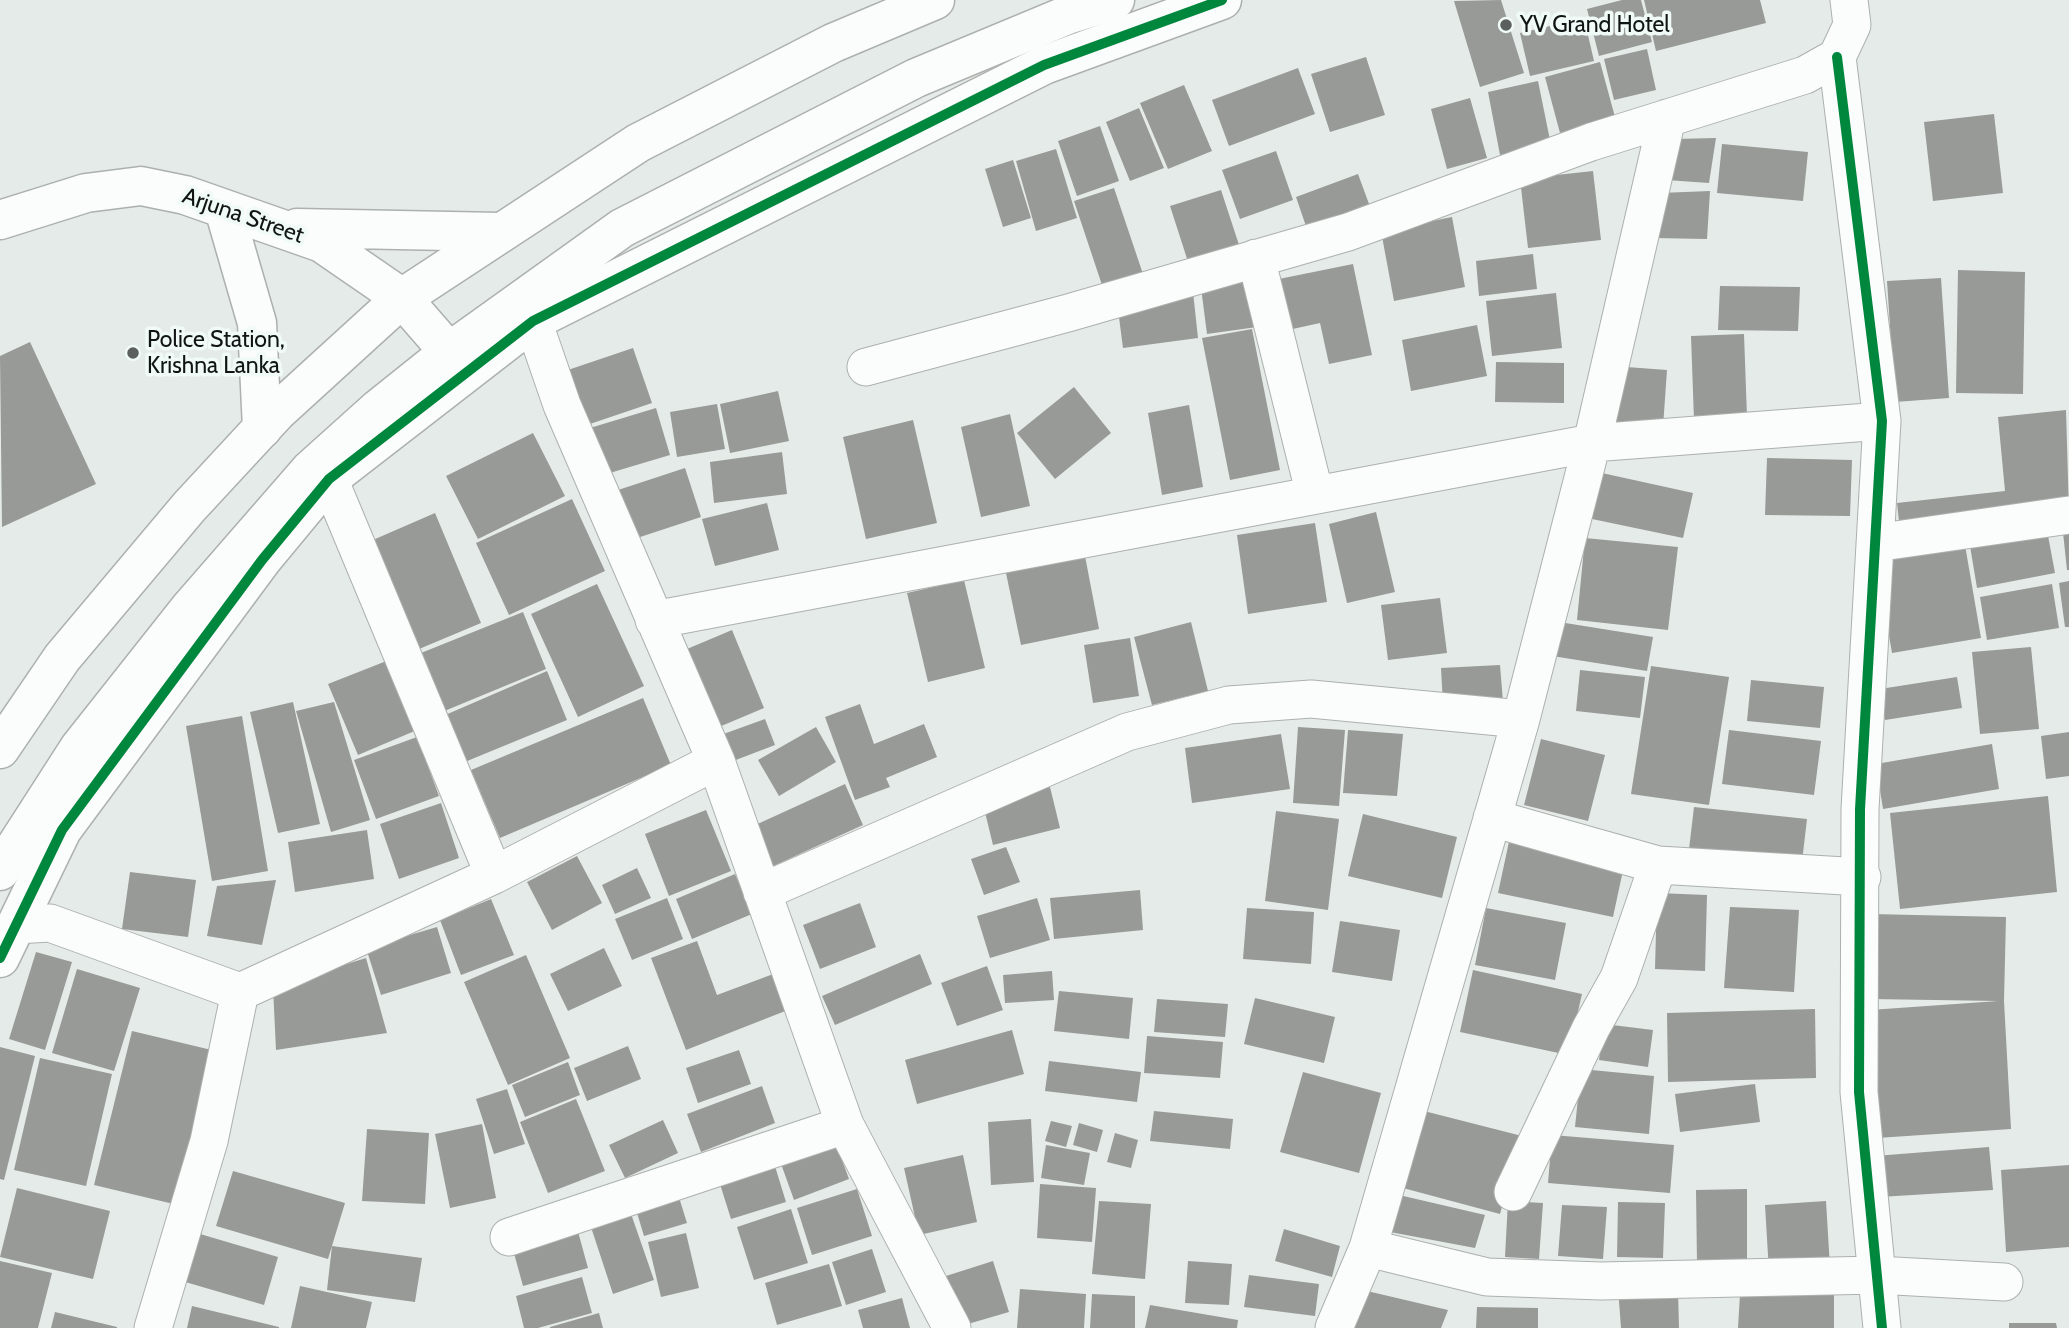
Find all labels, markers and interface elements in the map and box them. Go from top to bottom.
place label: YV Grand Hotel [1520,11,1670,39]
marker: YV Grand Hotel [1498,17,1514,33]
street label: Arjuna Street [179,182,307,250]
place label: Police Station, Krishna Lanka [147,326,285,380]
marker: Police Station, Krishna Lanka [125,345,141,361]

